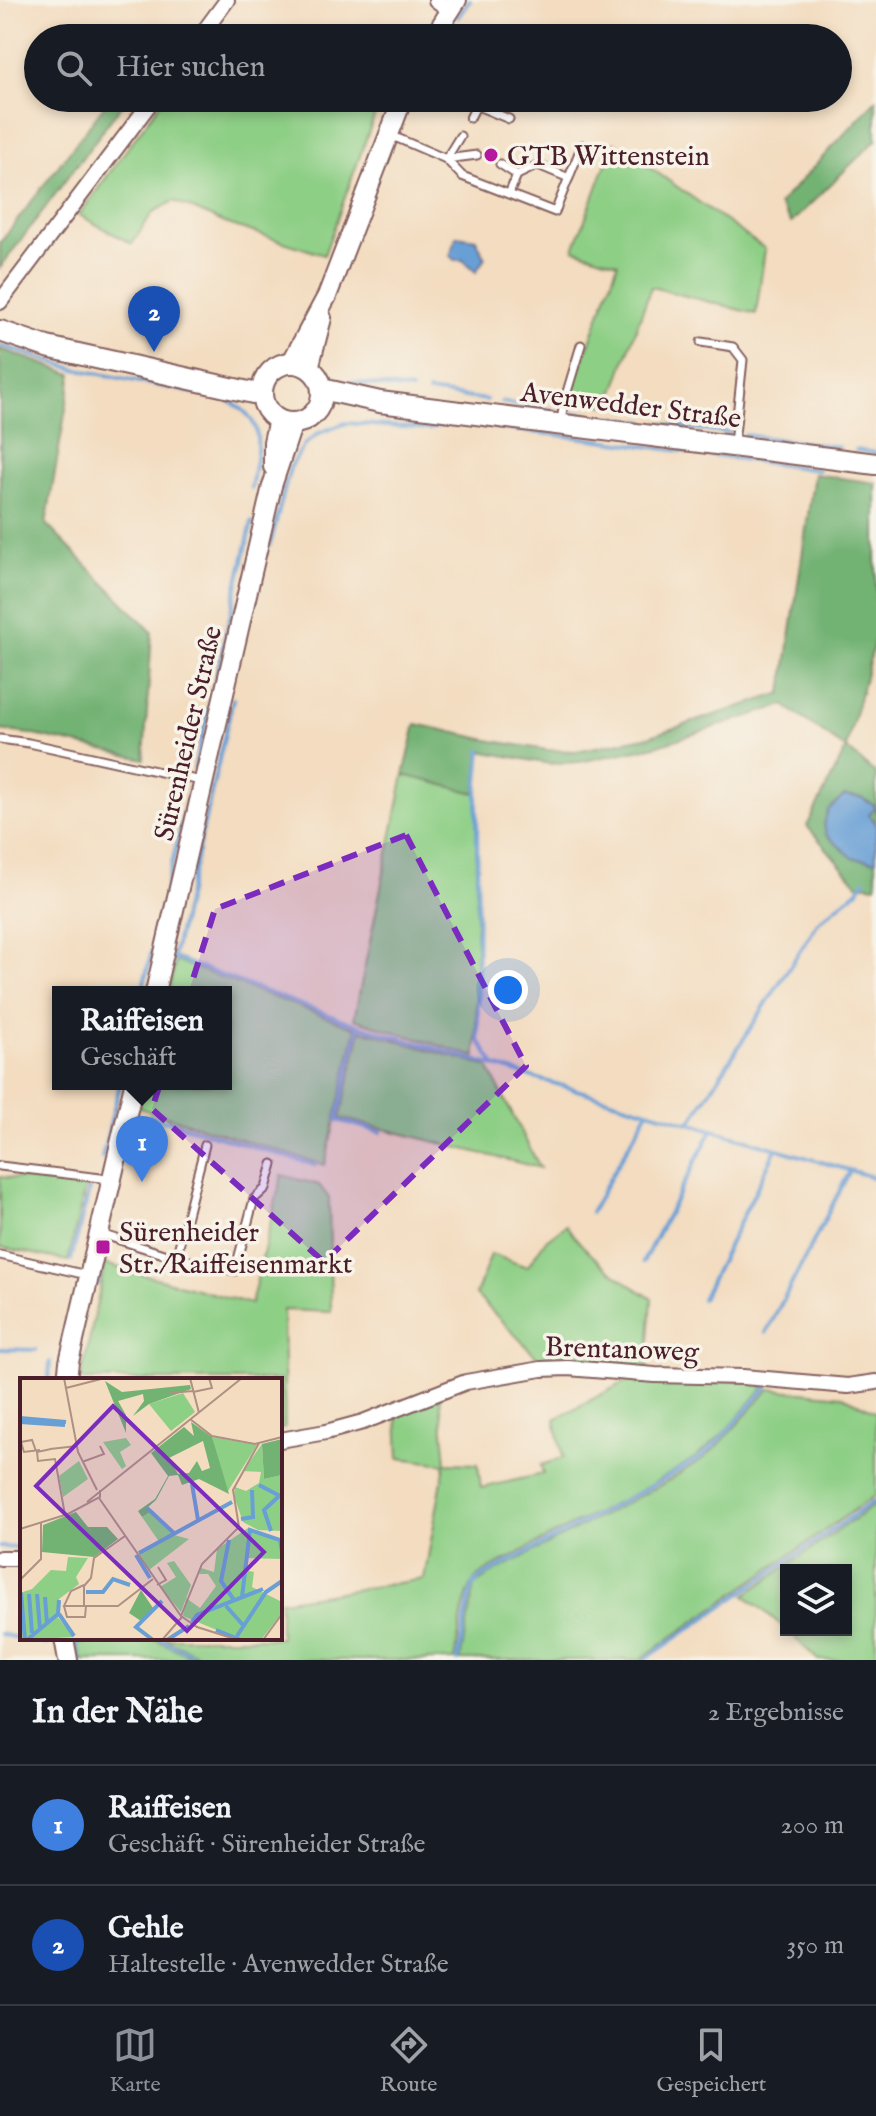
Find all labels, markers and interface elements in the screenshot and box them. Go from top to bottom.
search box [24,24,852,112]
icon: search [52,46,96,90]
text: Hier suchen [116,49,266,87]
place label: GTB Wittenstein [507,140,710,175]
marker: GTB Wittenstein [482,146,500,164]
pin: 2 [128,286,180,352]
street label: Avenwedder Straße [517,375,743,437]
street label: Sürenheider Straße [148,622,231,845]
your location [488,970,528,1010]
popup [52,986,232,1090]
text: Raiffeisen [80,1003,204,1041]
text: Geschäft [80,1041,177,1074]
pin: 1 [116,1116,168,1182]
place label: Sürenheider Str./Raiffeisenmarkt [119,1216,353,1283]
marker: Sürenheider Str./Raiffeisenmarkt [94,1238,112,1256]
street label: Brentanoweg [544,1330,700,1371]
inset map [20,1378,282,1640]
map controls [780,1564,852,1636]
button: layers [780,1564,852,1636]
text: In der Nähe [32,1691,203,1734]
text: 2 Ergebnisse [708,1696,844,1729]
text: Raiffeisen [108,1790,232,1828]
text: 1 [53,1809,63,1842]
text: 200 m [780,1809,844,1842]
text: Geschäft · Sürenheider Straße [108,1828,426,1861]
text: Gehle [108,1910,183,1948]
text: 2 [52,1929,64,1962]
text: 350 m [786,1929,844,1962]
text: Haltestelle · Avenwedder Straße [108,1948,449,1981]
tab: Karte [110,2023,161,2099]
tab: Route [380,2023,437,2099]
tab: Gespeichert [656,2023,766,2099]

